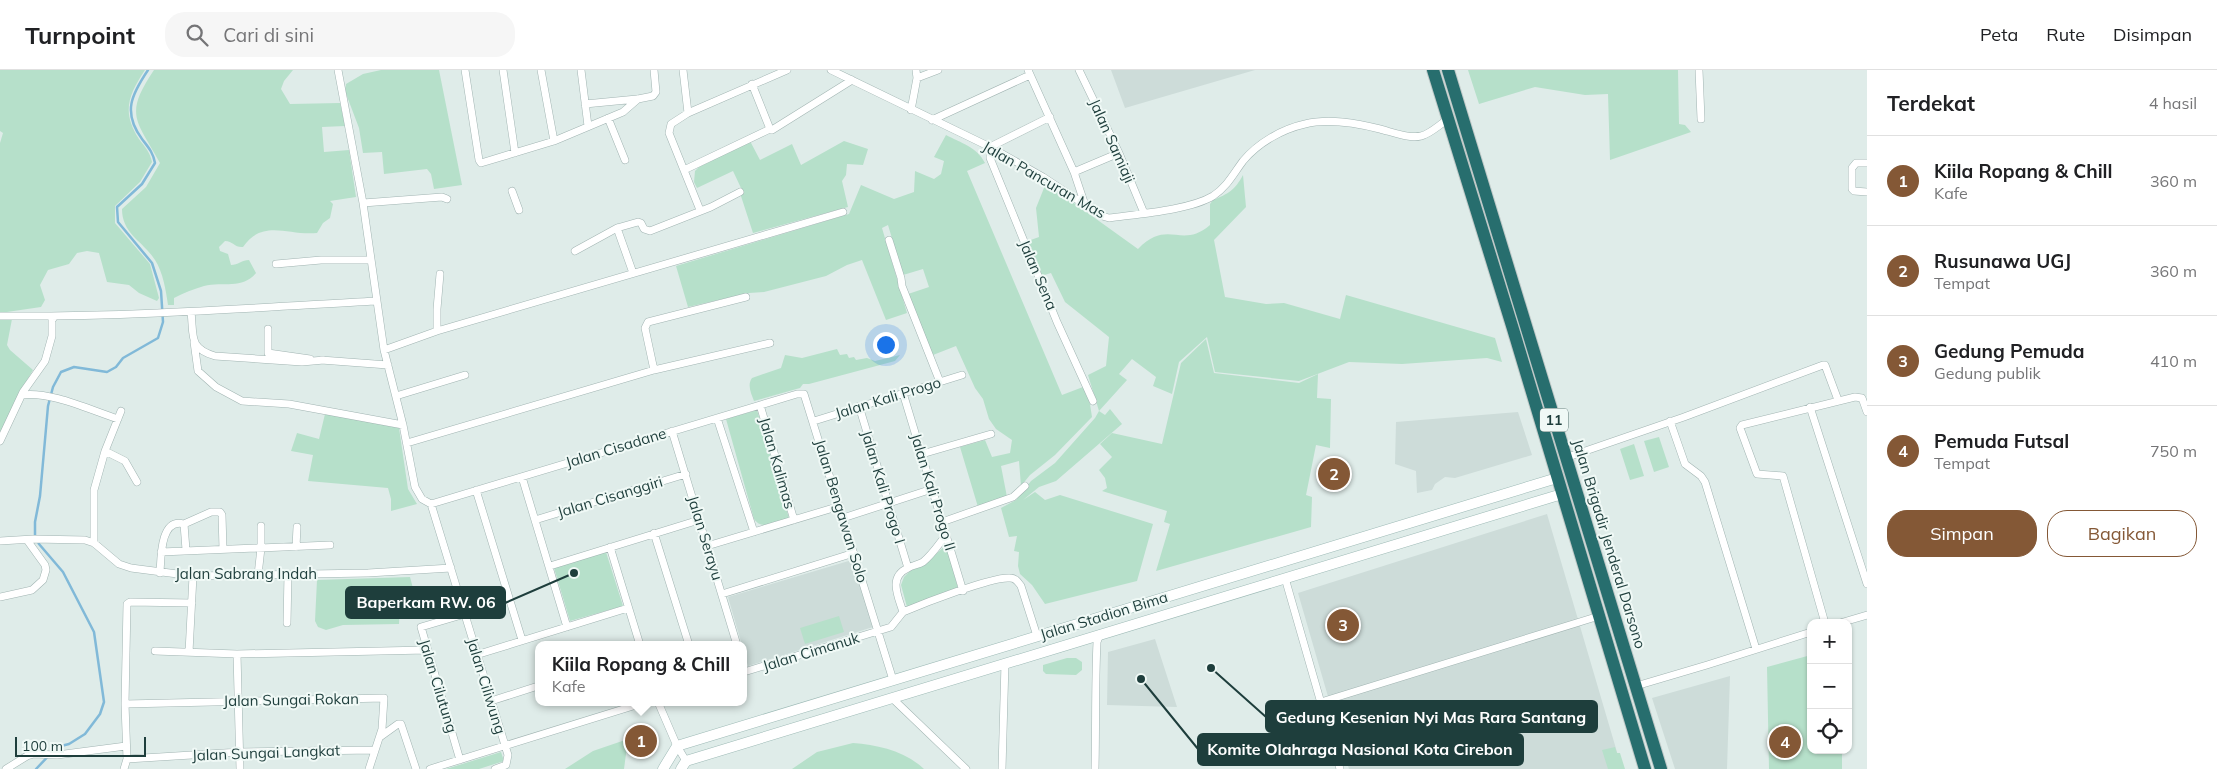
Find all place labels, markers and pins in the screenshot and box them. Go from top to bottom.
pin: 2 [1318,455,1350,493]
callout: Baperkam RW. 06 [346,587,505,618]
pin: 3 [1327,606,1359,644]
callout: Gedung Kesenian Nyi Mas Rara Santang [1266,701,1597,732]
pin: 1 [625,722,657,760]
pin: 4 [1769,723,1801,761]
callout: Komite Olahraga Nasional Kota Cirebon [1198,734,1523,765]

